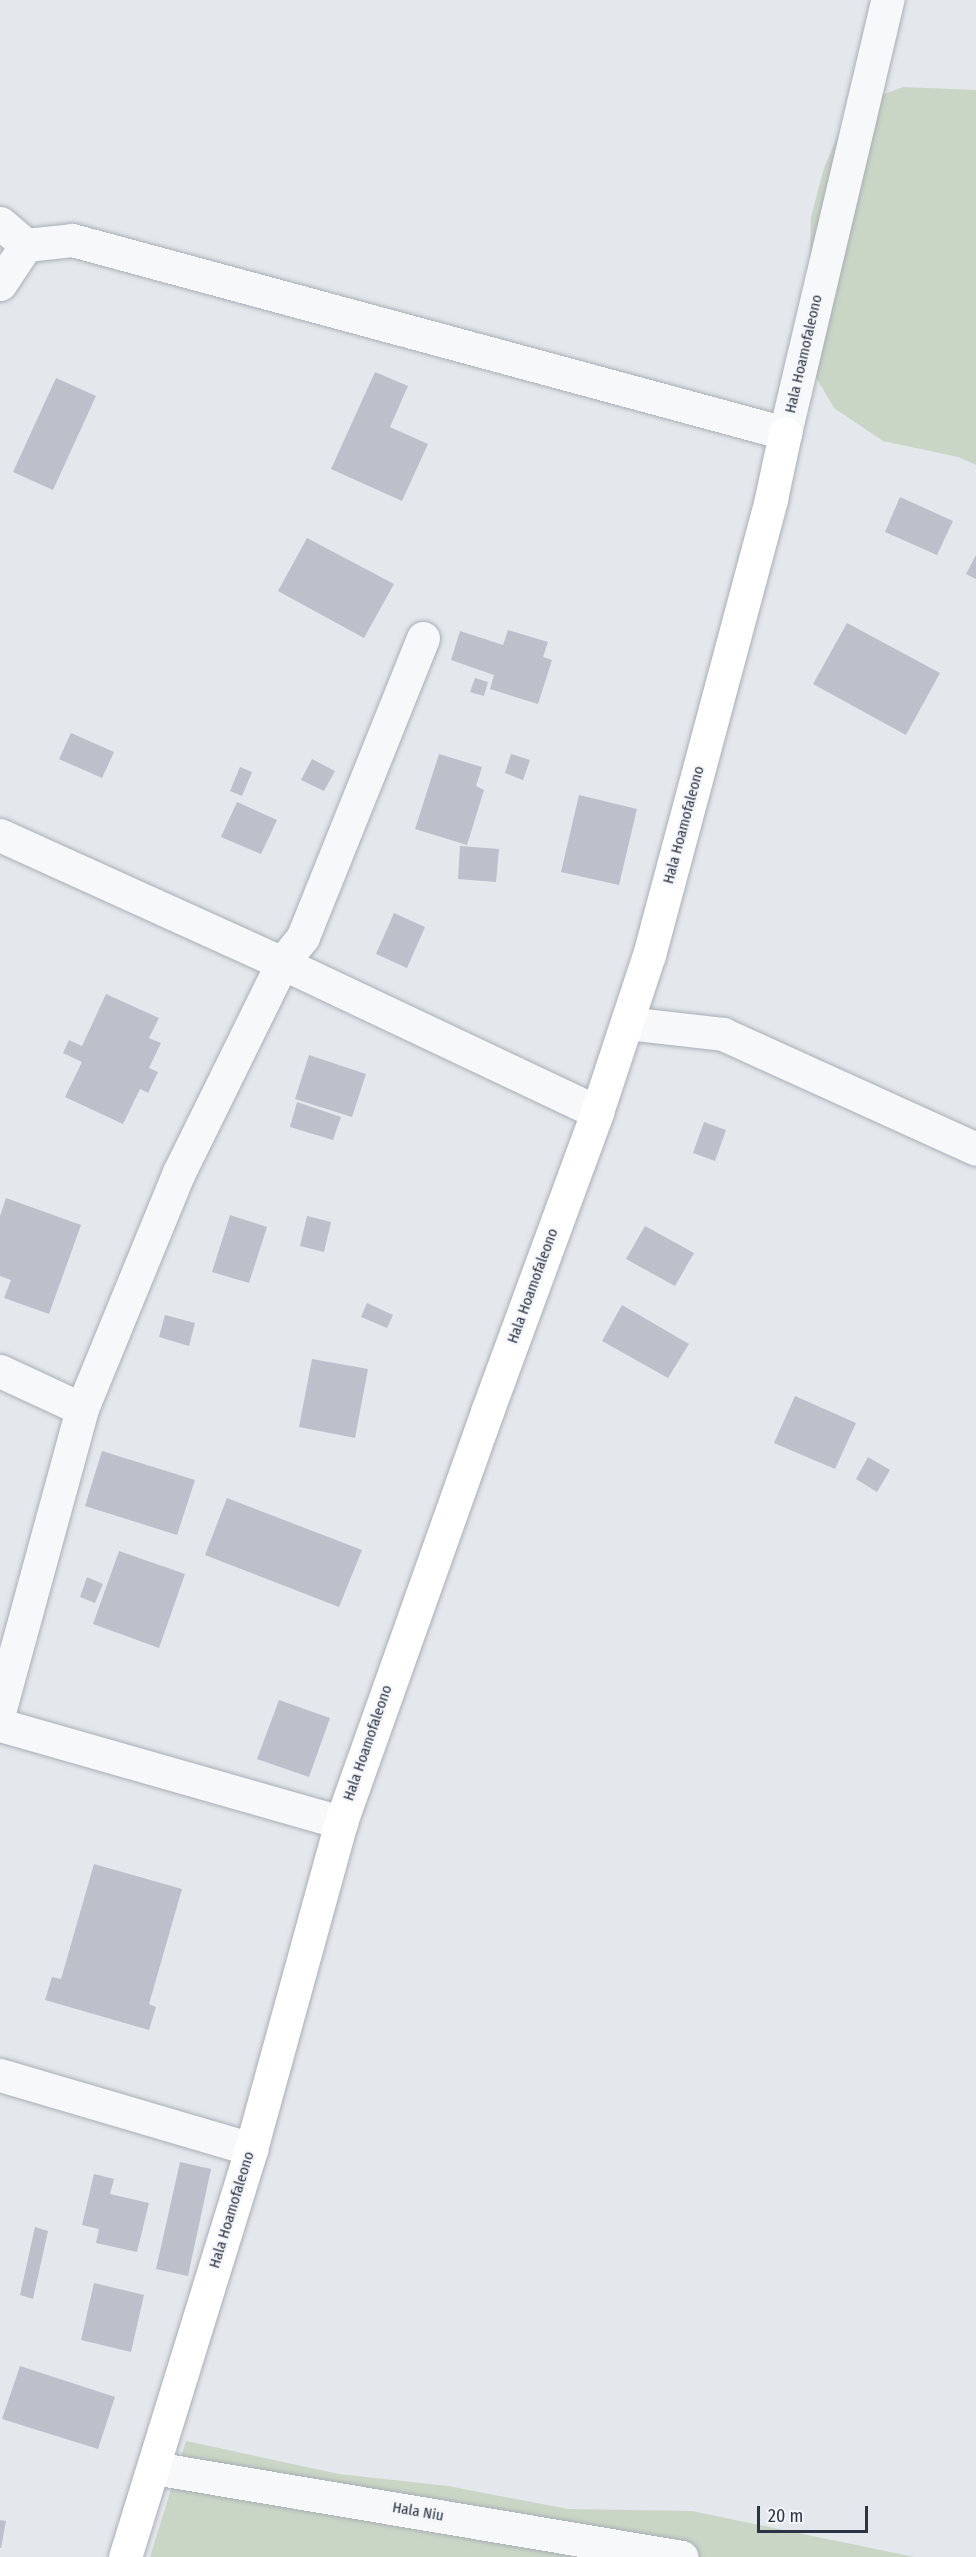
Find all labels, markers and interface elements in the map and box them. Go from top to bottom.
street label: Hala Hoamofaleono [782,293,826,415]
street label: Hala Hoamofaleono [660,764,708,886]
street label: Hala Hoamofaleono [504,1226,562,1346]
street label: Hala Hoamofaleono [340,1683,396,1803]
street label: Hala Hoamofaleono [206,2149,258,2271]
scale bar [760,2494,871,2532]
street label: Hala Niu [391,2499,445,2525]
text: 20 m [768,2505,803,2527]

